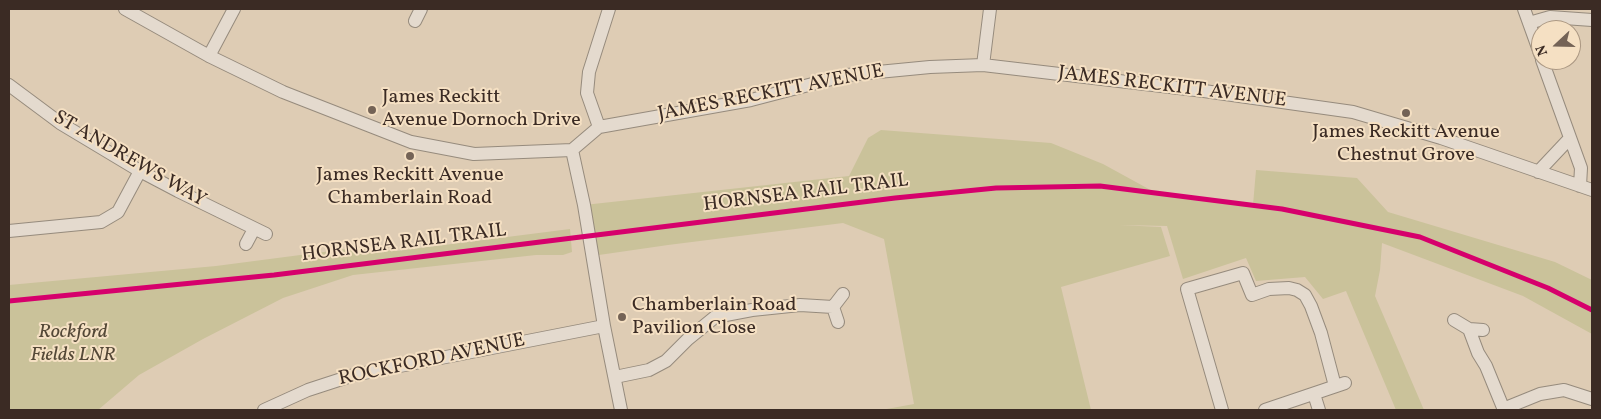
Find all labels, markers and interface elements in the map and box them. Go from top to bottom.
north arrow [1531,20,1581,70]
text: N [1532,42,1553,58]
street label: JAMES RECKITT AVENUE [656,60,886,128]
street label: JAMES RECKITT AVENUE [1056,62,1288,114]
place label: James Reckitt Avenue Dornoch Drive [382,86,581,133]
marker: James Reckitt Avenue Dornoch Drive [366,104,378,116]
street label: ST ANDREWS WAY [48,107,210,213]
marker: James Reckitt Avenue Chestnut Grove [1400,107,1412,119]
place label: James Reckitt Avenue Chestnut Grove [1312,121,1500,168]
marker: James Reckitt Avenue Chamberlain Road [404,150,416,162]
place label: James Reckitt Avenue Chamberlain Road [316,164,504,211]
street label: HORNSEA RAIL TRAIL [702,170,910,218]
street label: HORNSEA RAIL TRAIL [300,220,508,268]
place label: Chamberlain Road Pavilion Close [632,294,796,341]
marker: Chamberlain Road Pavilion Close [616,311,628,323]
park label: Rockford Fields LNR [30,321,116,368]
street label: ROCKFORD AVENUE [336,329,528,393]

